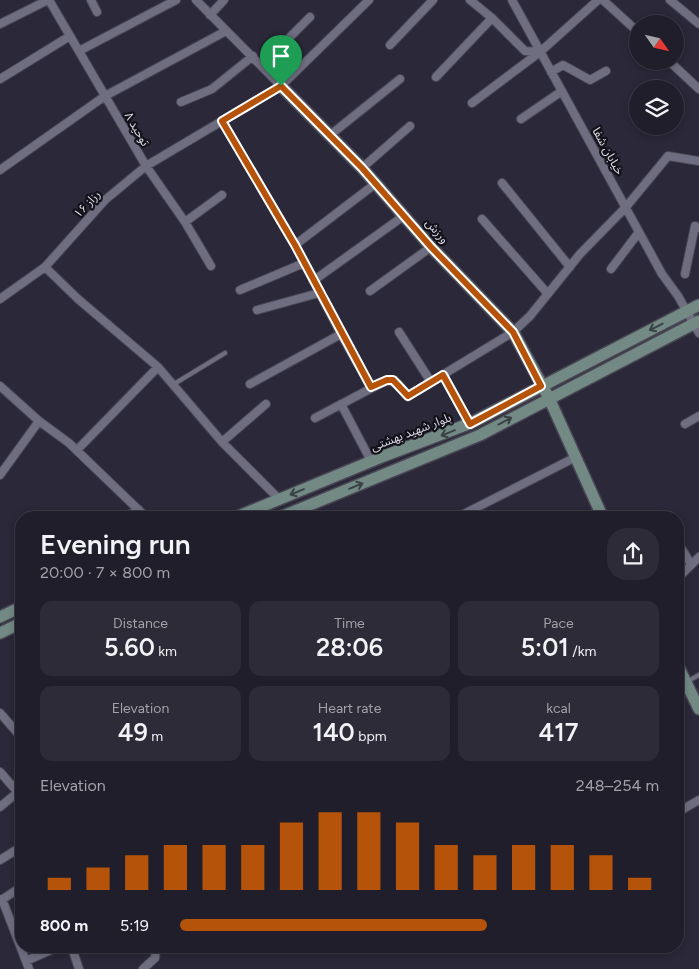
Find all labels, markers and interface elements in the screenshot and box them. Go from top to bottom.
north arrow [629,15,684,70]
map controls [629,15,684,135]
pin [260,35,302,86]
icon: arrive [267,42,295,70]
button: layers [629,80,684,135]
street label: توحید ۸ [122,109,153,149]
street label: خیابان شفا [589,125,627,177]
street label: رزاز ۱۶ [71,187,103,221]
street label: ورزش [422,216,452,246]
one-way arrow [648,322,663,332]
street label: بلوار شهید بهشتی [369,410,453,454]
one-way arrow [497,416,512,426]
one-way arrow [441,428,456,438]
one-way arrow [348,481,363,491]
one-way arrow [290,487,305,497]
text: Evening run [40,527,191,561]
button: share [607,528,659,580]
text: 20:00 · 7 × 800 m [40,563,170,582]
text: Distance [113,615,168,632]
text: Time [334,615,365,632]
text: Pace [543,615,574,632]
text: 5.60 [104,632,155,662]
text: 28:06 [316,632,383,662]
text: 5:01 [521,632,569,662]
text: km [155,643,177,660]
text: /km [569,643,596,660]
text: Elevation [112,700,169,717]
text: Heart rate [318,700,381,717]
text: kcal [546,700,571,717]
text: 49 [118,717,148,747]
text: 140 [312,717,355,747]
text: 417 [539,717,578,747]
text: m [148,728,163,745]
text: bpm [355,728,387,745]
text: Elevation [40,776,106,795]
text: 248–254 m [576,776,659,795]
text: 800 m [40,916,88,935]
text: 5:19 [120,916,149,935]

